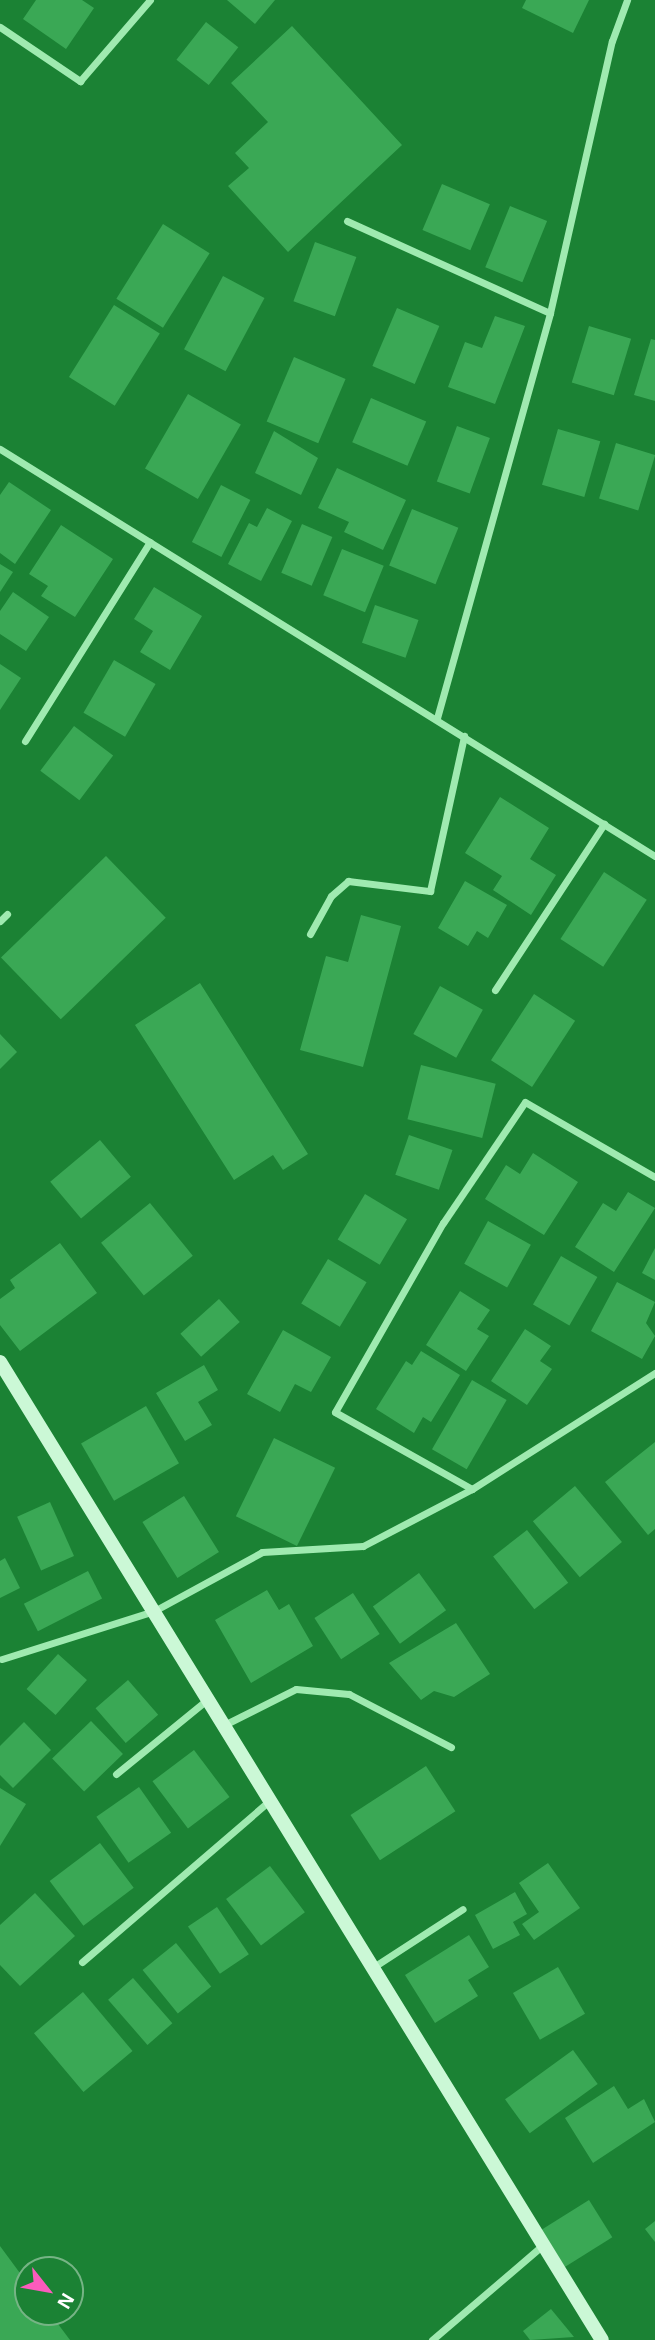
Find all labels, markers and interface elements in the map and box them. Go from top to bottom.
north arrow [14,2256,84,2326]
text: N [53,2290,78,2312]

